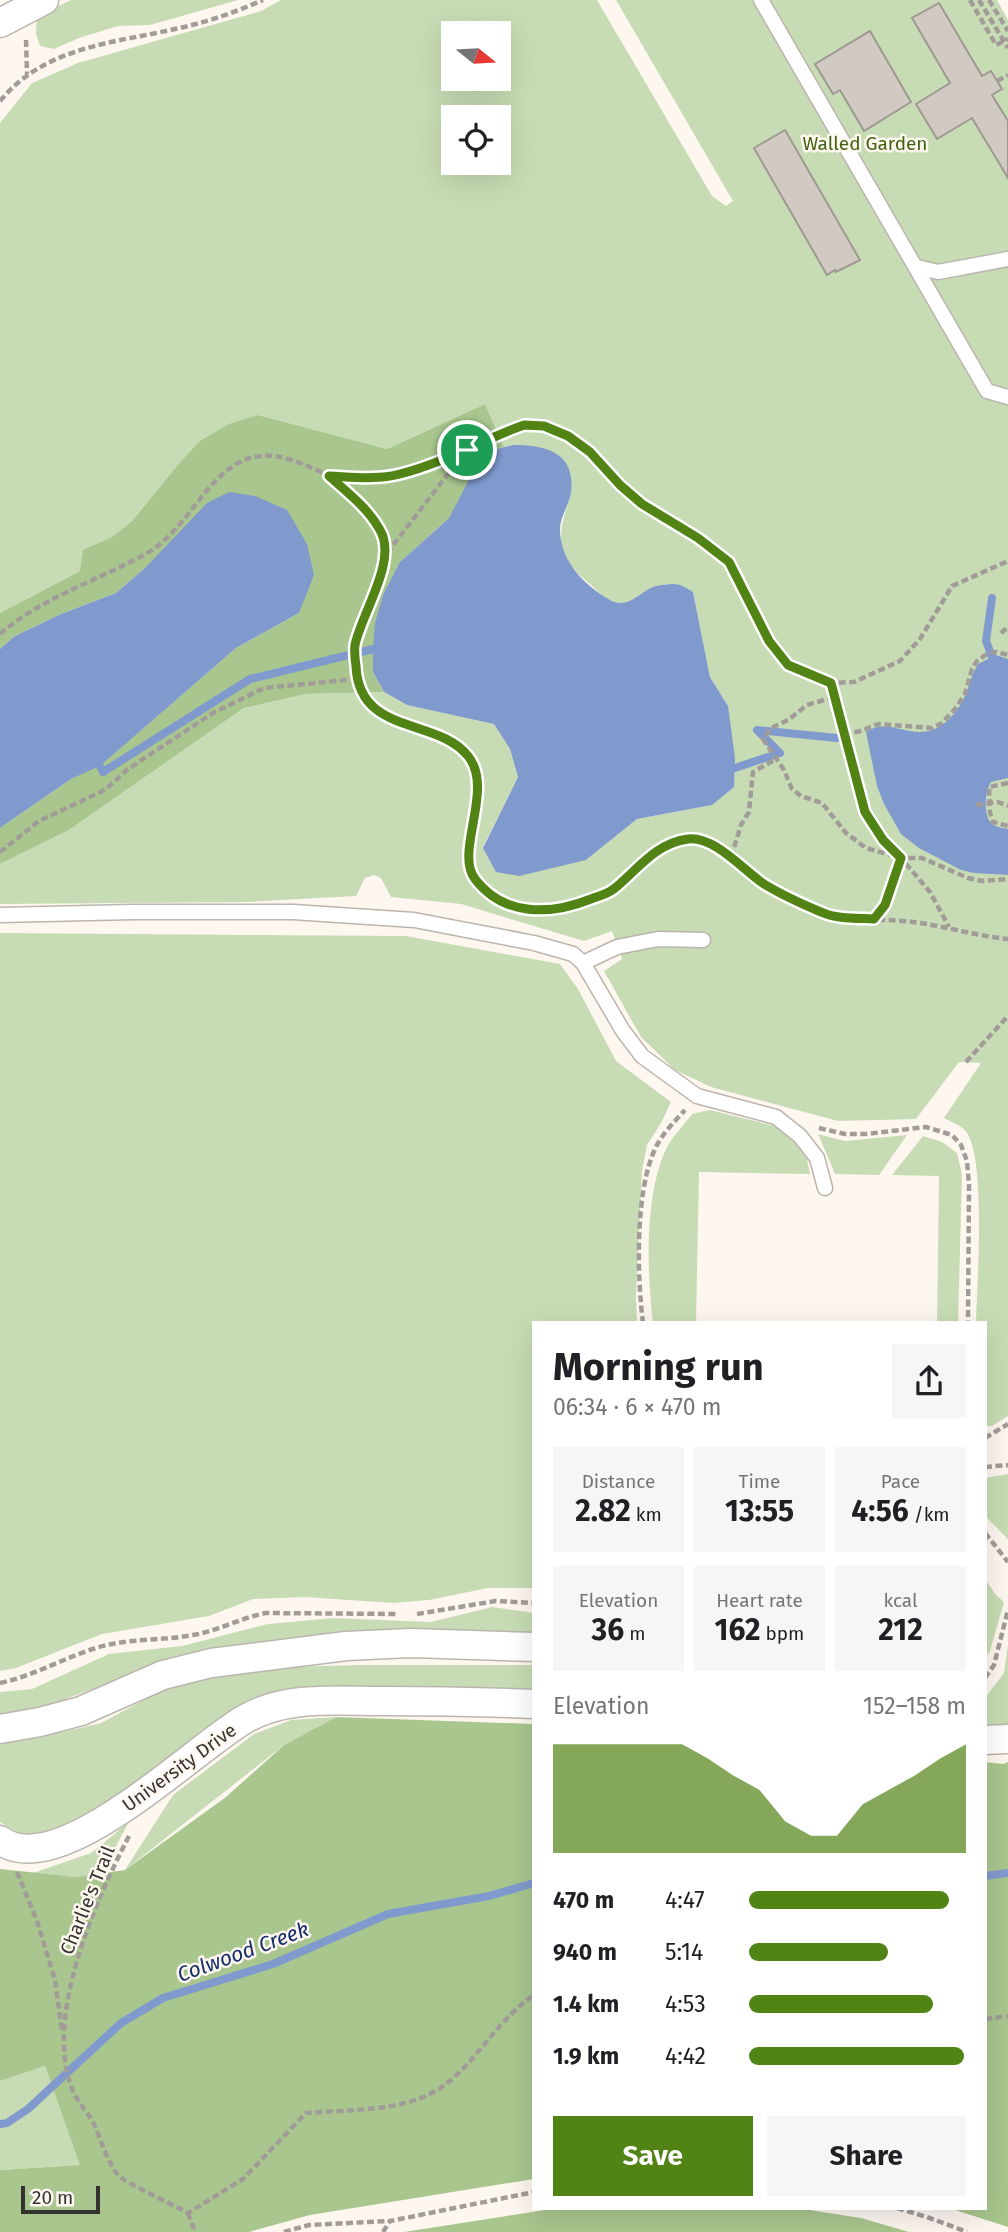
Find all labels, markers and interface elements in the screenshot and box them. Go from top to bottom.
north arrow [441,21,511,91]
map controls [441,21,511,175]
button: locate [441,105,511,175]
park label: Walled Garden [802,132,928,155]
pin [437,420,497,480]
icon: arrive [448,431,486,469]
text: Morning run [553,1344,764,1390]
button: share [892,1344,966,1418]
text: 06:34 · 6 × 470 m [553,1393,721,1421]
text: Distance [582,1470,655,1493]
text: Time [739,1470,780,1493]
text: Pace [881,1470,920,1493]
text: 2.82 [575,1493,631,1529]
text: 13:55 [725,1493,794,1529]
text: 4:56 [851,1493,909,1529]
text: km [631,1503,662,1526]
text: /km [909,1503,950,1526]
text: Elevation [579,1589,658,1612]
text: Heart rate [716,1589,803,1612]
text: kcal [883,1589,918,1612]
text: 36 [592,1612,624,1648]
text: 162 [715,1612,761,1648]
text: 212 [878,1612,923,1648]
text: m [624,1622,645,1645]
text: bpm [761,1622,804,1645]
text: Elevation [553,1692,649,1720]
text: 152–158 m [863,1692,966,1720]
street label: University Drive [118,1718,241,1817]
street label: Charlie's Trail [55,1842,120,1958]
text: 470 m [553,1886,614,1914]
text: 4:47 [665,1886,705,1914]
water label: Colwood Creek [174,1916,312,1988]
text: 940 m [553,1938,617,1966]
text: 5:14 [665,1938,703,1966]
text: 1.4 km [553,1990,619,2018]
text: 4:53 [665,1990,706,2018]
text: 1.9 km [553,2042,619,2070]
text: 4:42 [665,2042,706,2070]
button: Save [553,2116,753,2196]
button: Share [767,2116,966,2196]
scale bar [21,2183,100,2215]
text: 20 m [32,2186,73,2209]

